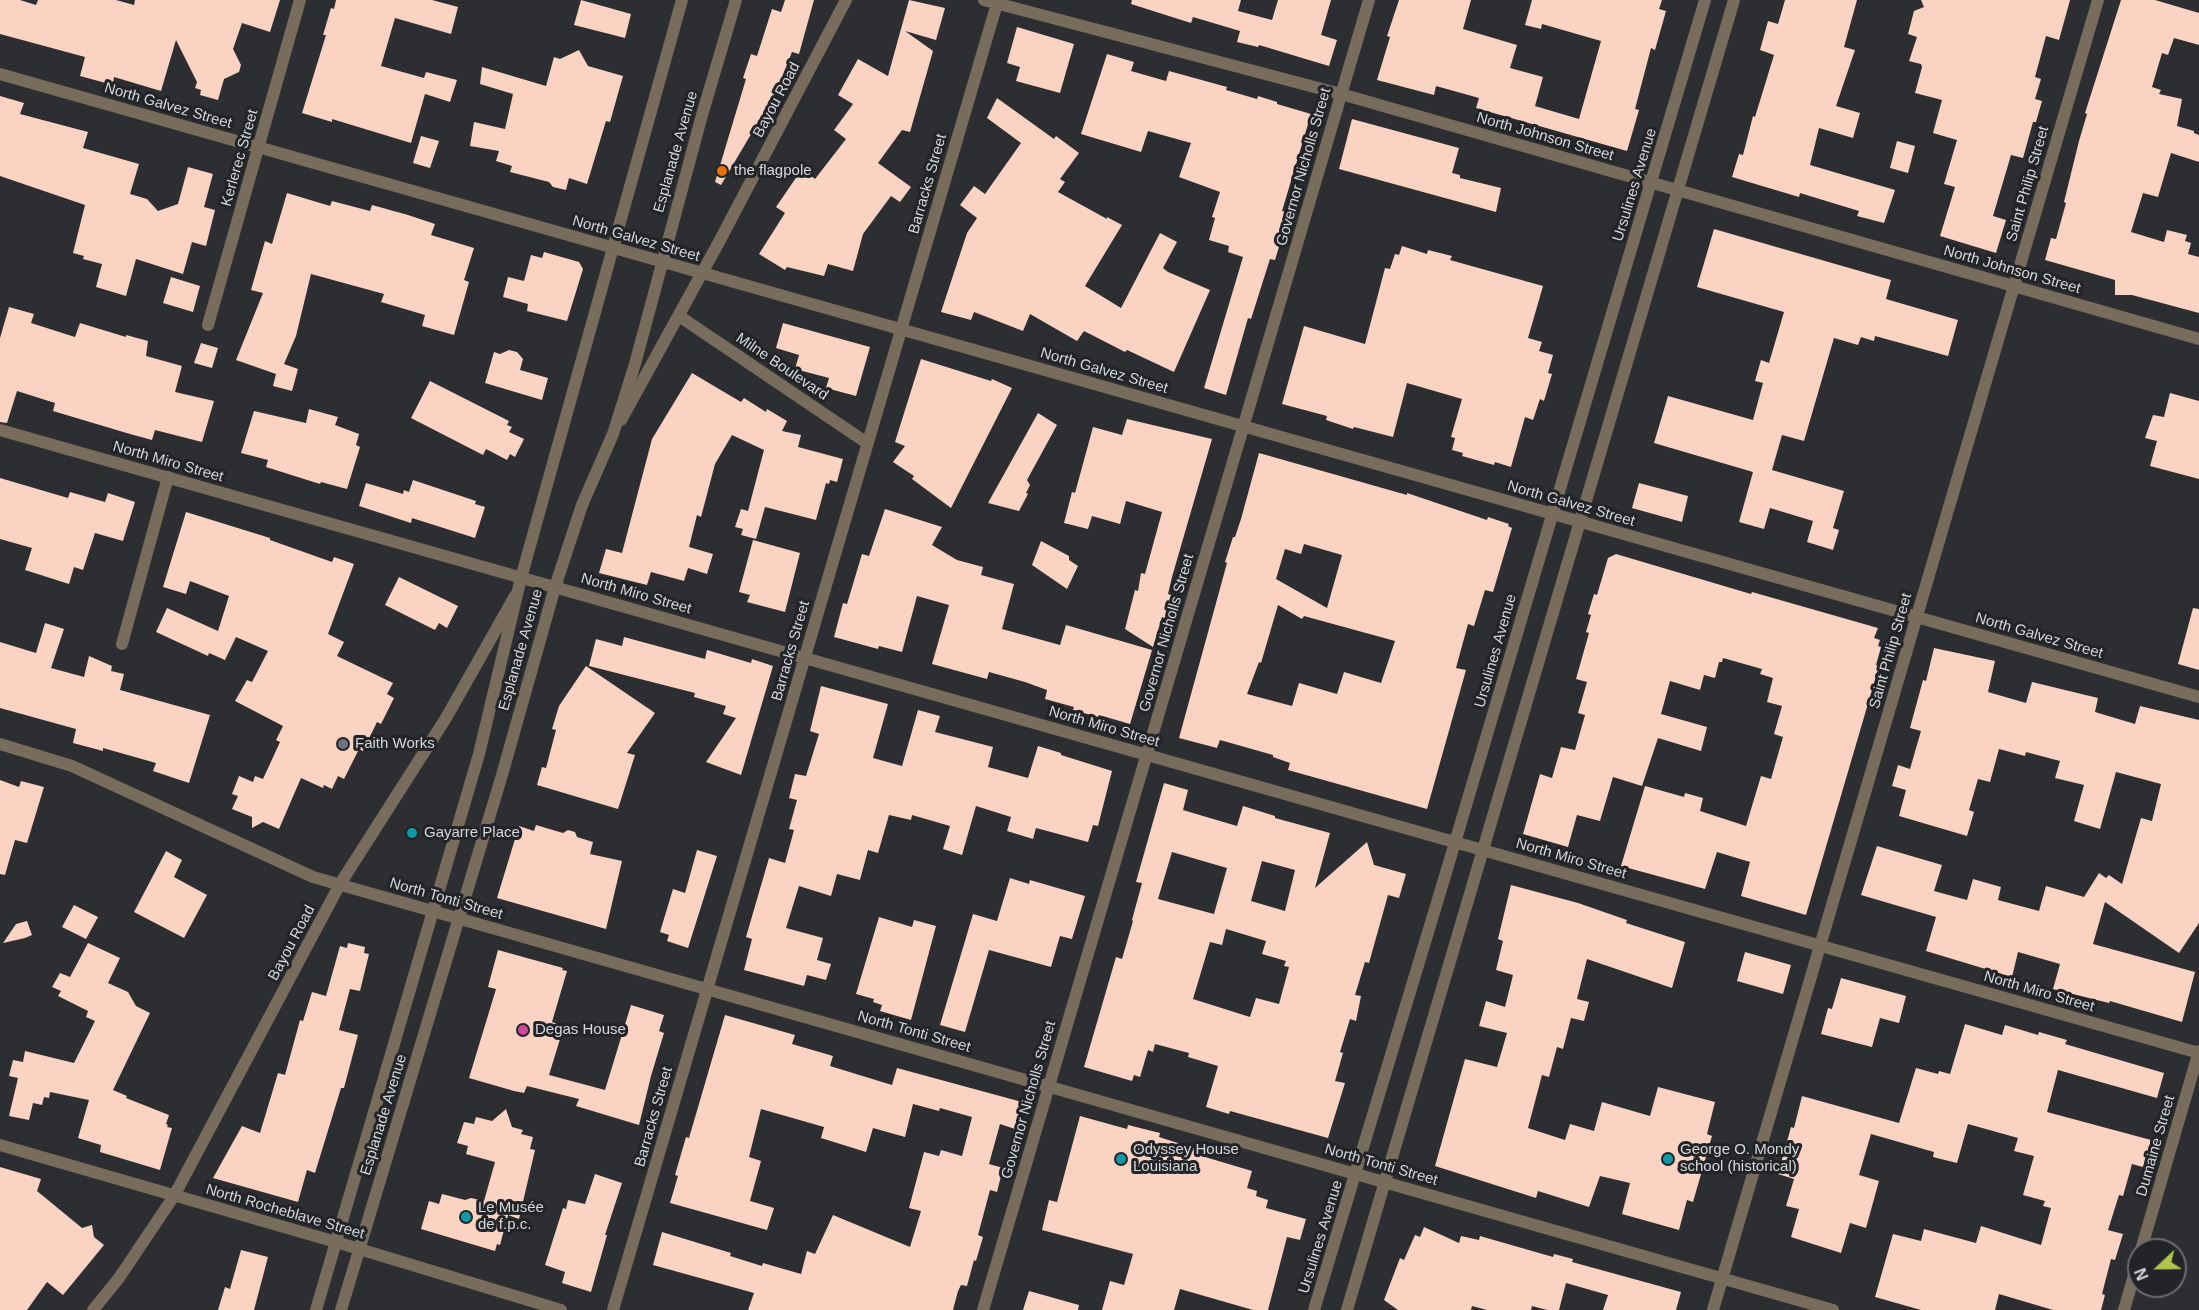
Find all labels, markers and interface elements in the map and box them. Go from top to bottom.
street label: Bayou Road [750,59,804,141]
street label: North Galvez Street [102,79,234,133]
street label: Governor Nicholls Street [1273,86,1335,248]
street label: Esplanade Avenue [650,89,702,215]
street label: Kerlerec Street [218,107,262,209]
street label: North Johnson Street [1474,109,1616,165]
street label: Saint Philip Street [2003,124,2053,244]
street label: Ursulines Avenue [1609,126,1661,244]
street label: Barracks Street [905,132,951,236]
place label: the flagpole [734,162,812,180]
marker: the flagpole [715,164,729,178]
street label: North Galvez Street [570,212,702,266]
street label: North Johnson Street [1941,242,2083,298]
street label: Milne Boulevard [732,329,832,405]
street label: North Galvez Street [1038,344,1170,398]
street label: North Miro Street [111,438,225,486]
street label: North Galvez Street [1505,477,1637,531]
street label: Governor Nicholls Street [1136,552,1198,714]
street label: North Miro Street [579,570,693,618]
street label: Esplanade Avenue [495,587,547,713]
street label: Saint Philip Street [1866,591,1916,711]
street label: Ursulines Avenue [1471,592,1521,710]
street label: Barracks Street [768,599,814,703]
street label: North Galvez Street [1973,609,2105,663]
street label: North Miro Street [1047,703,1161,751]
place label: Faith Works [355,735,435,753]
marker: Faith Works [336,737,350,751]
place label: Gayarre Place [424,824,520,842]
marker: Gayarre Place [405,826,419,840]
street label: North Miro Street [1514,835,1628,883]
street label: North Tonti Street [387,874,505,924]
street label: Bayou Road [265,902,319,984]
street label: North Miro Street [1982,968,2096,1016]
street label: North Tonti Street [855,1007,973,1057]
street label: Governor Nicholls Street [998,1019,1060,1181]
place label: Degas House [535,1021,626,1039]
marker: Degas House [516,1023,530,1037]
street label: Esplanade Avenue [357,1052,411,1178]
street label: Barracks Street [631,1065,677,1169]
street label: Dumaine Street [2133,1093,2179,1199]
street label: North Tonti Street [1322,1140,1440,1190]
place label: Odyssey House Louisiana [1133,1141,1239,1176]
place label: George O. Mondy school (historical) [1680,1141,1799,1176]
marker: Odyssey House Louisiana [1114,1152,1128,1166]
marker: George O. Mondy school (historical) [1661,1152,1675,1166]
street label: Ursulines Avenue [1295,1178,1347,1296]
street label: North Rocheblave Street [204,1181,366,1243]
place label: Le Musée de f.p.c. [478,1199,544,1234]
marker: Le Musée de f.p.c. [459,1210,473,1224]
north arrow [2127,1238,2187,1298]
text: N [2132,1266,2152,1283]

